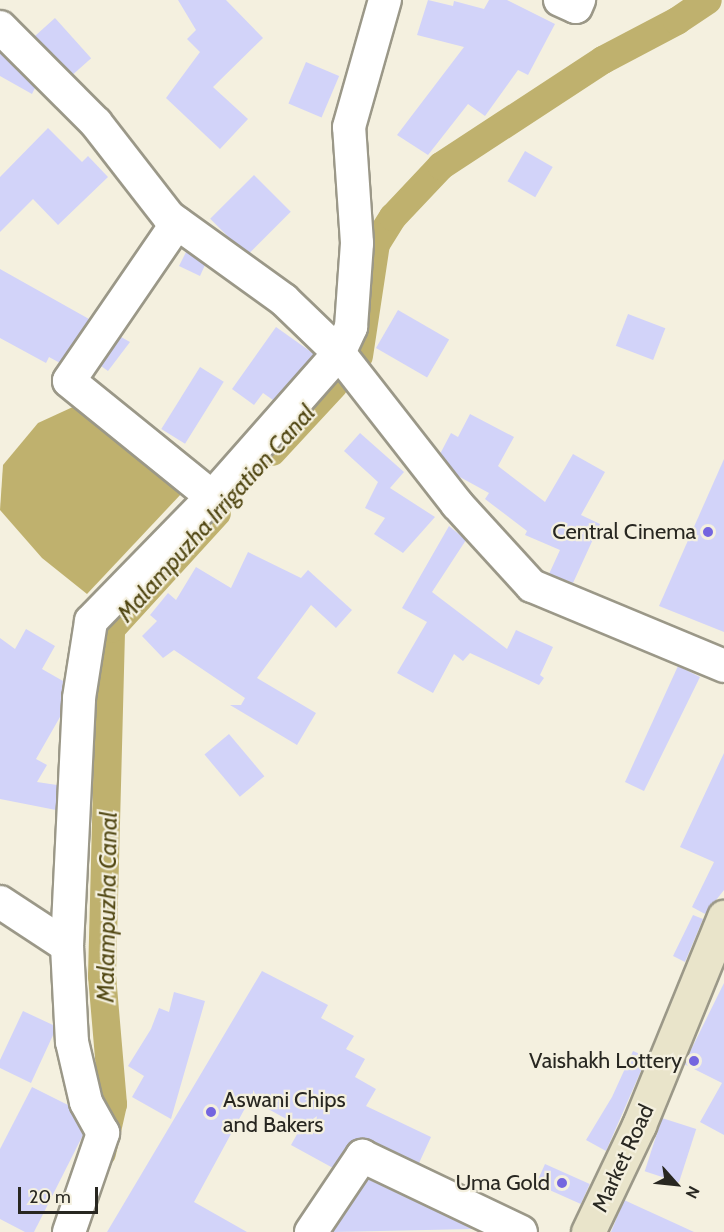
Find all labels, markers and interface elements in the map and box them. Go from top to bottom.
water label: Malampuzha Irrigation Canal [111,399,321,627]
place label: Central Cinema [552,519,696,545]
marker: Central Cinema [701,525,715,539]
water label: Malampuzha Canal [91,811,123,1003]
place label: Vaishakh Lottery [529,1048,682,1074]
marker: Vaishakh Lottery [687,1054,701,1068]
place label: Aswani Chips and Bakers [223,1086,345,1138]
street label: Market Road [587,1100,659,1216]
marker: Aswani Chips and Bakers [204,1105,218,1119]
north arrow [646,1154,706,1214]
place label: Uma Gold [456,1170,550,1196]
scale bar [21,1175,100,1213]
marker: Uma Gold [555,1176,569,1190]
text: N [681,1183,704,1202]
text: 20 m [29,1186,71,1208]

